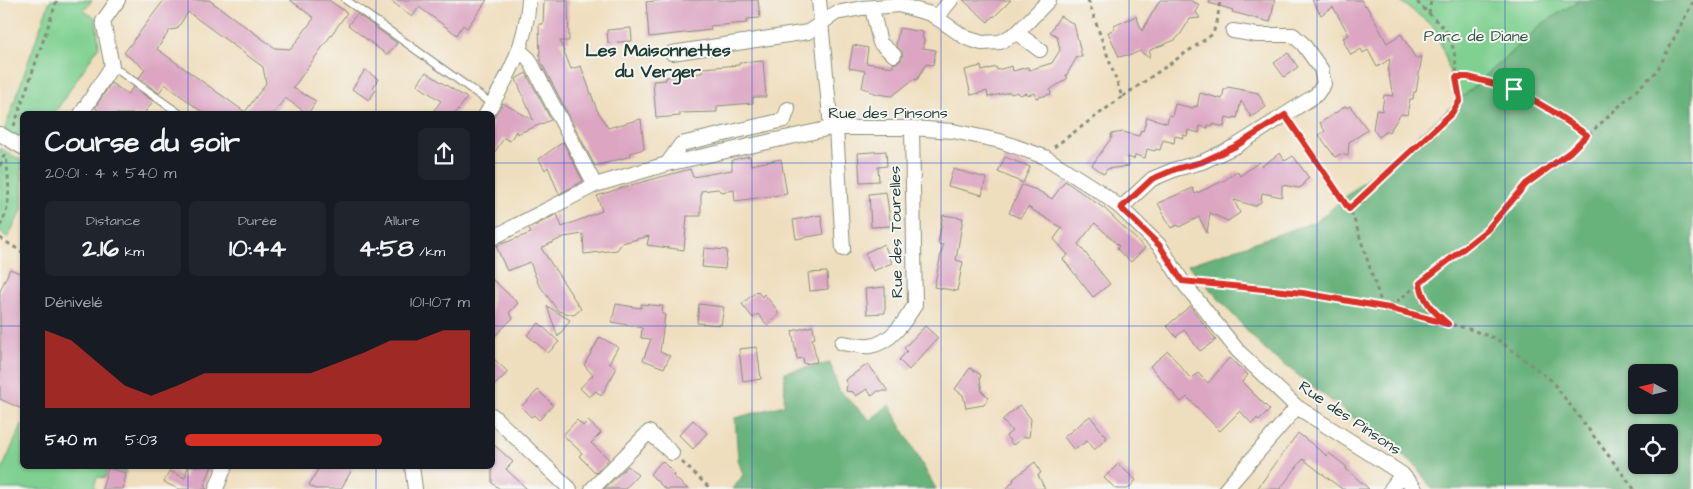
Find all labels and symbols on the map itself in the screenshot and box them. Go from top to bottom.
park label: Parc de Diane [1424,25,1529,47]
district label: Les Maisonnettes du Verger [585,38,731,85]
pin [1493,68,1535,110]
street label: Rue des Pinsons [828,102,948,124]
street label: Rue des Tourelles [884,166,908,298]
north arrow [1628,364,1678,414]
street label: Rue des Pinsons [1294,375,1406,461]

